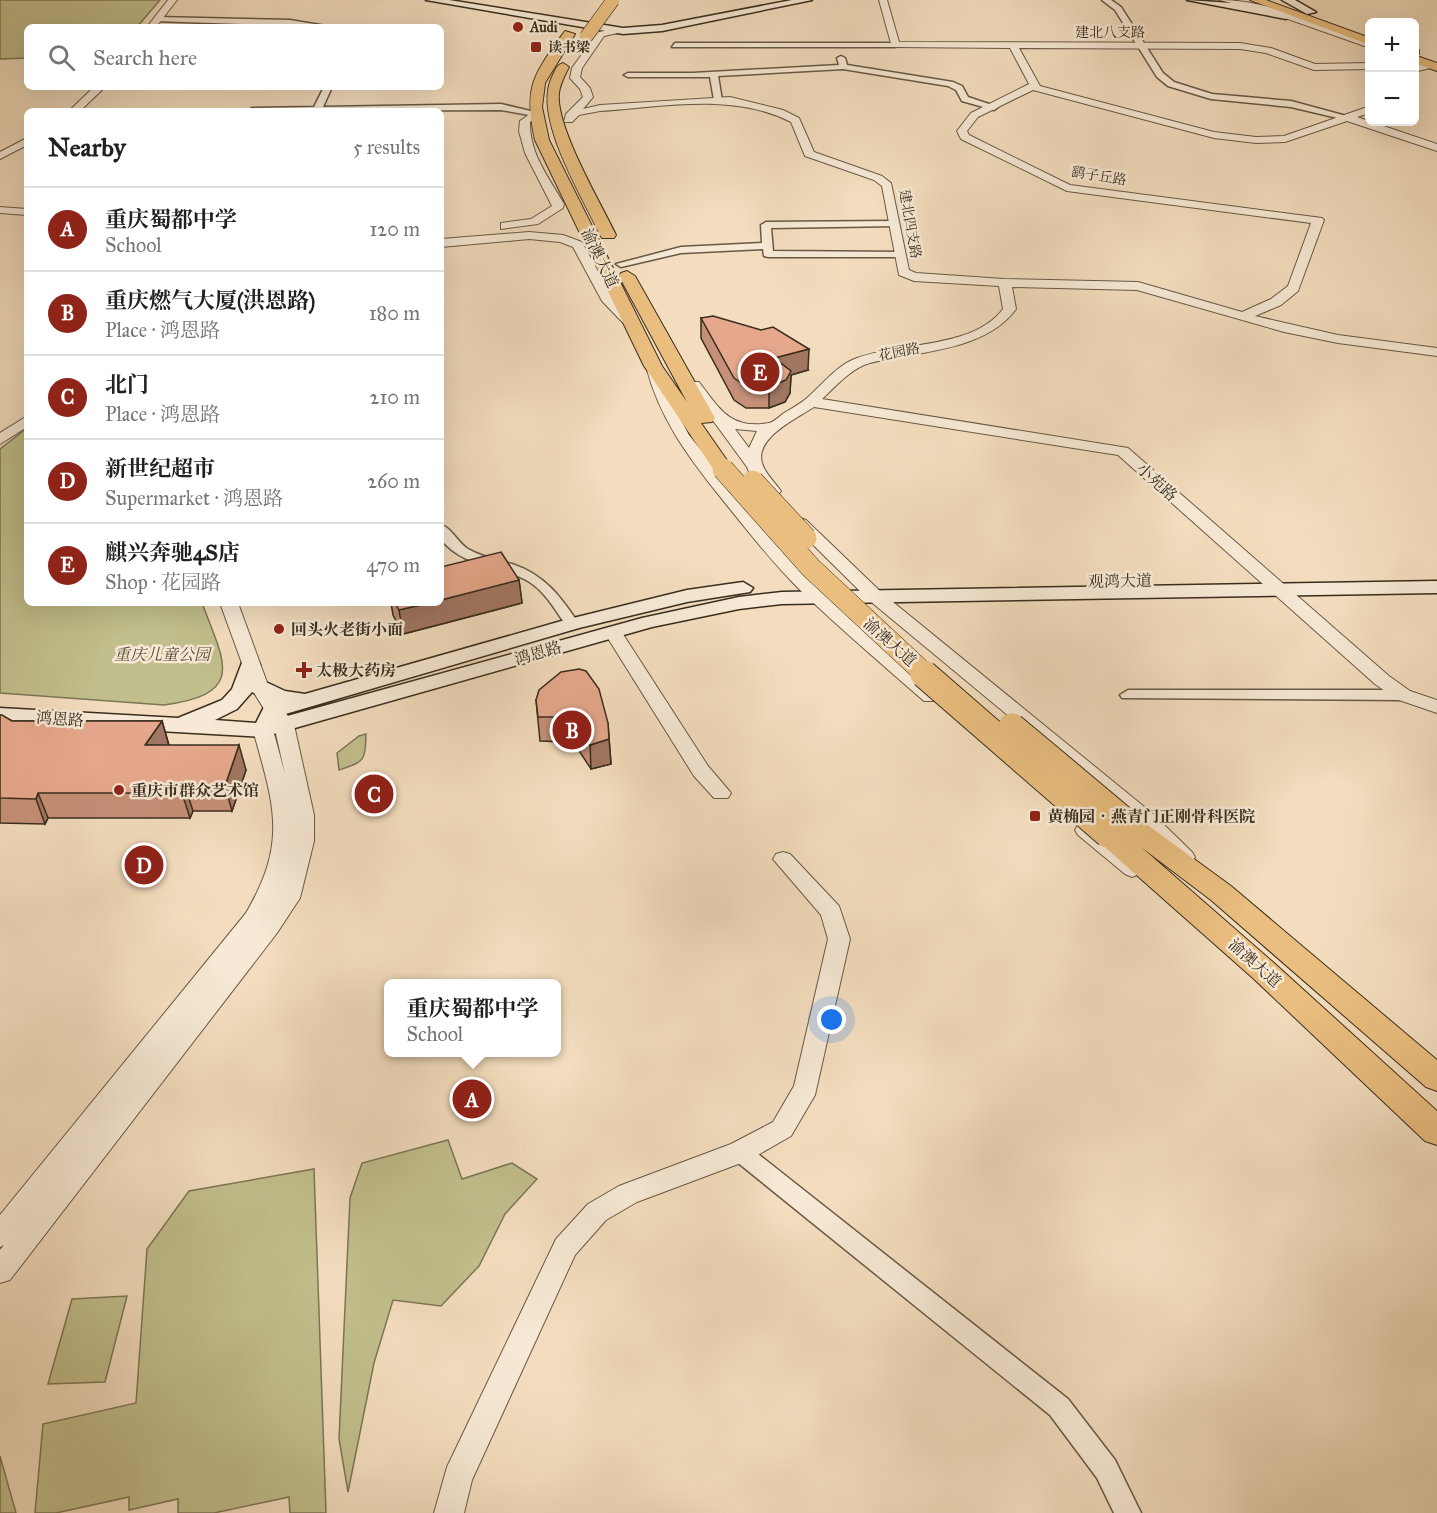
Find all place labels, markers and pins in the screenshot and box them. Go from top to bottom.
place label: Audi [529,19,558,36]
marker: Audi [511,20,525,34]
place label: 读书梁 [548,39,590,56]
marker: 读书梁 [529,40,543,54]
pin: E [740,350,780,394]
place label: 回头火老街小面 [291,620,403,639]
marker: 回头火老街小面 [272,622,286,636]
place label: 太极大药房 [316,661,396,680]
marker: 太极大药房 [297,663,311,677]
pin: B [552,708,592,752]
pin: C [354,772,394,816]
place label: 重庆市群众艺术馆 [131,781,259,800]
marker: 重庆市群众艺术馆 [112,783,126,797]
place label: 黄桷园‧燕青门正刚骨科医院 [1047,807,1255,826]
marker: 黄桷园‧燕青门正刚骨科医院 [1028,809,1042,823]
pin: D [124,842,164,888]
pin: A [452,1076,492,1122]

